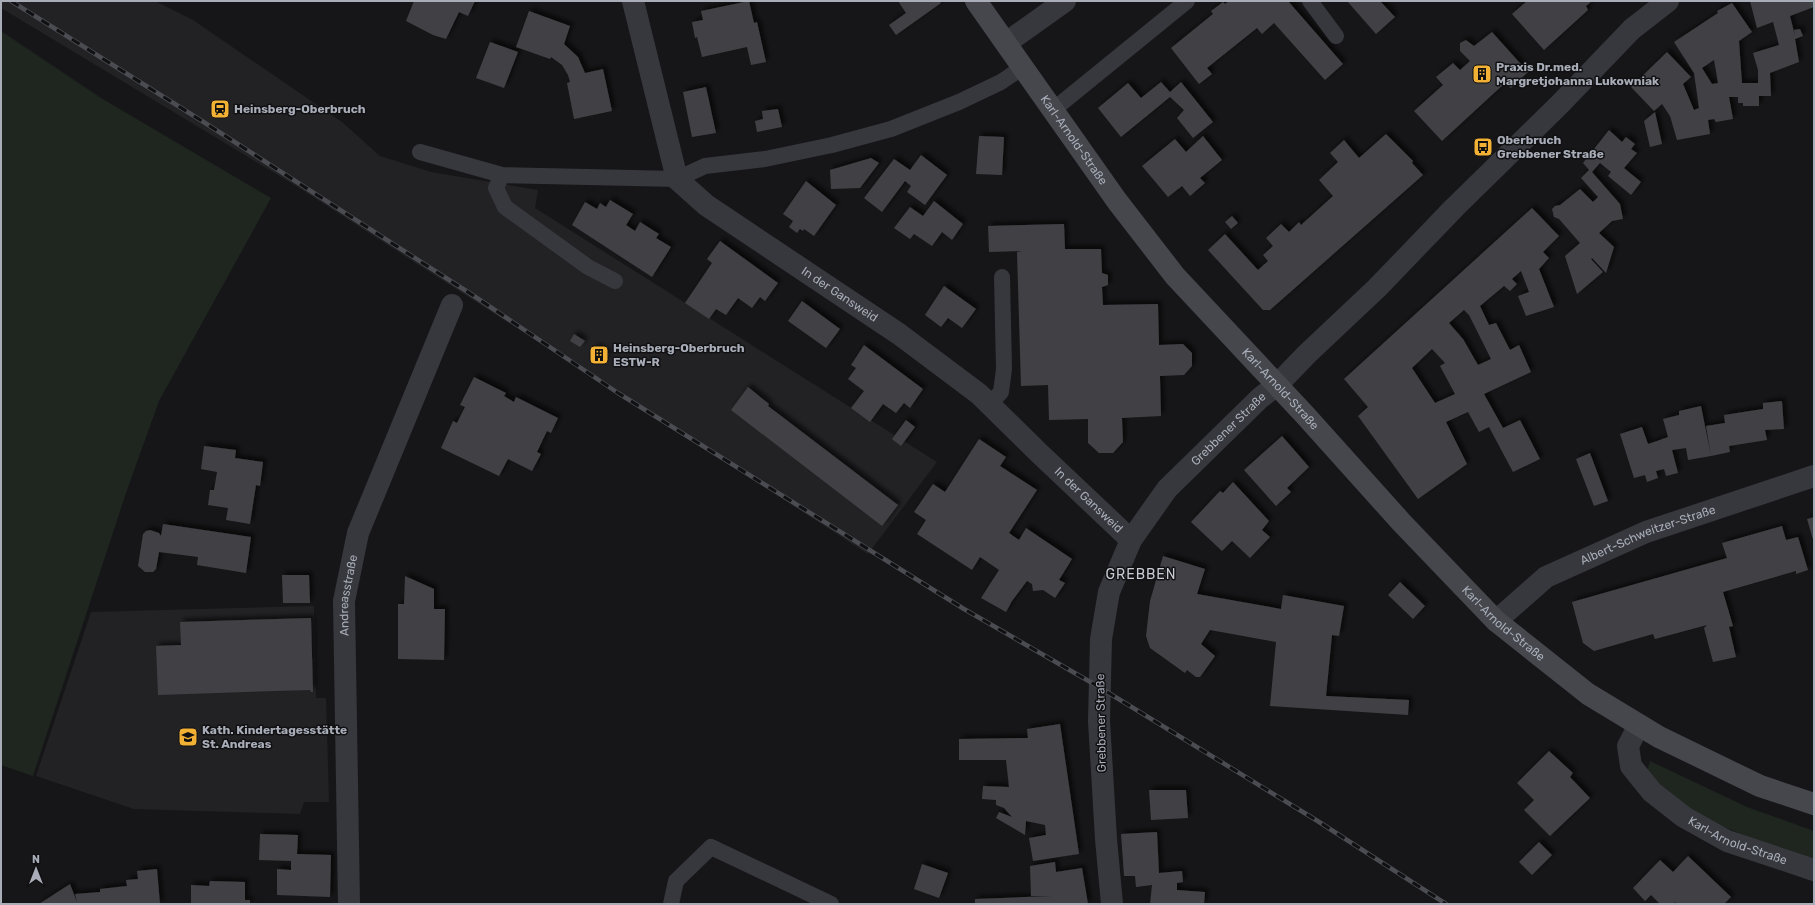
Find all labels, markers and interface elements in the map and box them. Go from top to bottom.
place label: Praxis Dr.med. Margretjohanna Lukowniak [1496,60,1659,88]
building icon: Praxis Dr.med. Margretjohanna Lukowniak [1471,63,1493,85]
street label: Karl-Arnold-Straße [1038,92,1110,188]
station icon: Heinsberg-Oberbruch [209,98,231,120]
place label: Heinsberg-Oberbruch [234,102,366,116]
place label: Oberbruch Grebbener Straße [1497,133,1604,161]
bus stop icon: Oberbruch Grebbener Straße [1472,136,1494,158]
street label: In der Gansweid [799,264,880,325]
place label: Heinsberg-Oberbruch ESTW-R [613,341,745,369]
building icon: Heinsberg-Oberbruch ESTW-R [588,344,610,366]
street label: Karl-Arnold-Straße [1239,345,1322,433]
street label: Grebbener Straße [1188,389,1269,468]
street label: In der Gansweid [1052,464,1126,536]
street label: Albert-Schweitzer-Straße [1578,502,1718,568]
street label: Andreasstraße [337,553,360,636]
district label: GREBBEN [1105,566,1177,583]
street label: Karl-Arnold-Straße [1459,583,1548,664]
street label: Grebbener Straße [1093,673,1109,772]
place label: Kath. Kindertagesstätte St. Andreas [202,723,347,751]
school or university icon: Kath. Kindertagesstätte St. Andreas [177,726,199,748]
street label: Karl-Arnold-Straße [1686,814,1789,868]
north arrow [16,849,56,889]
text: N [32,853,40,866]

